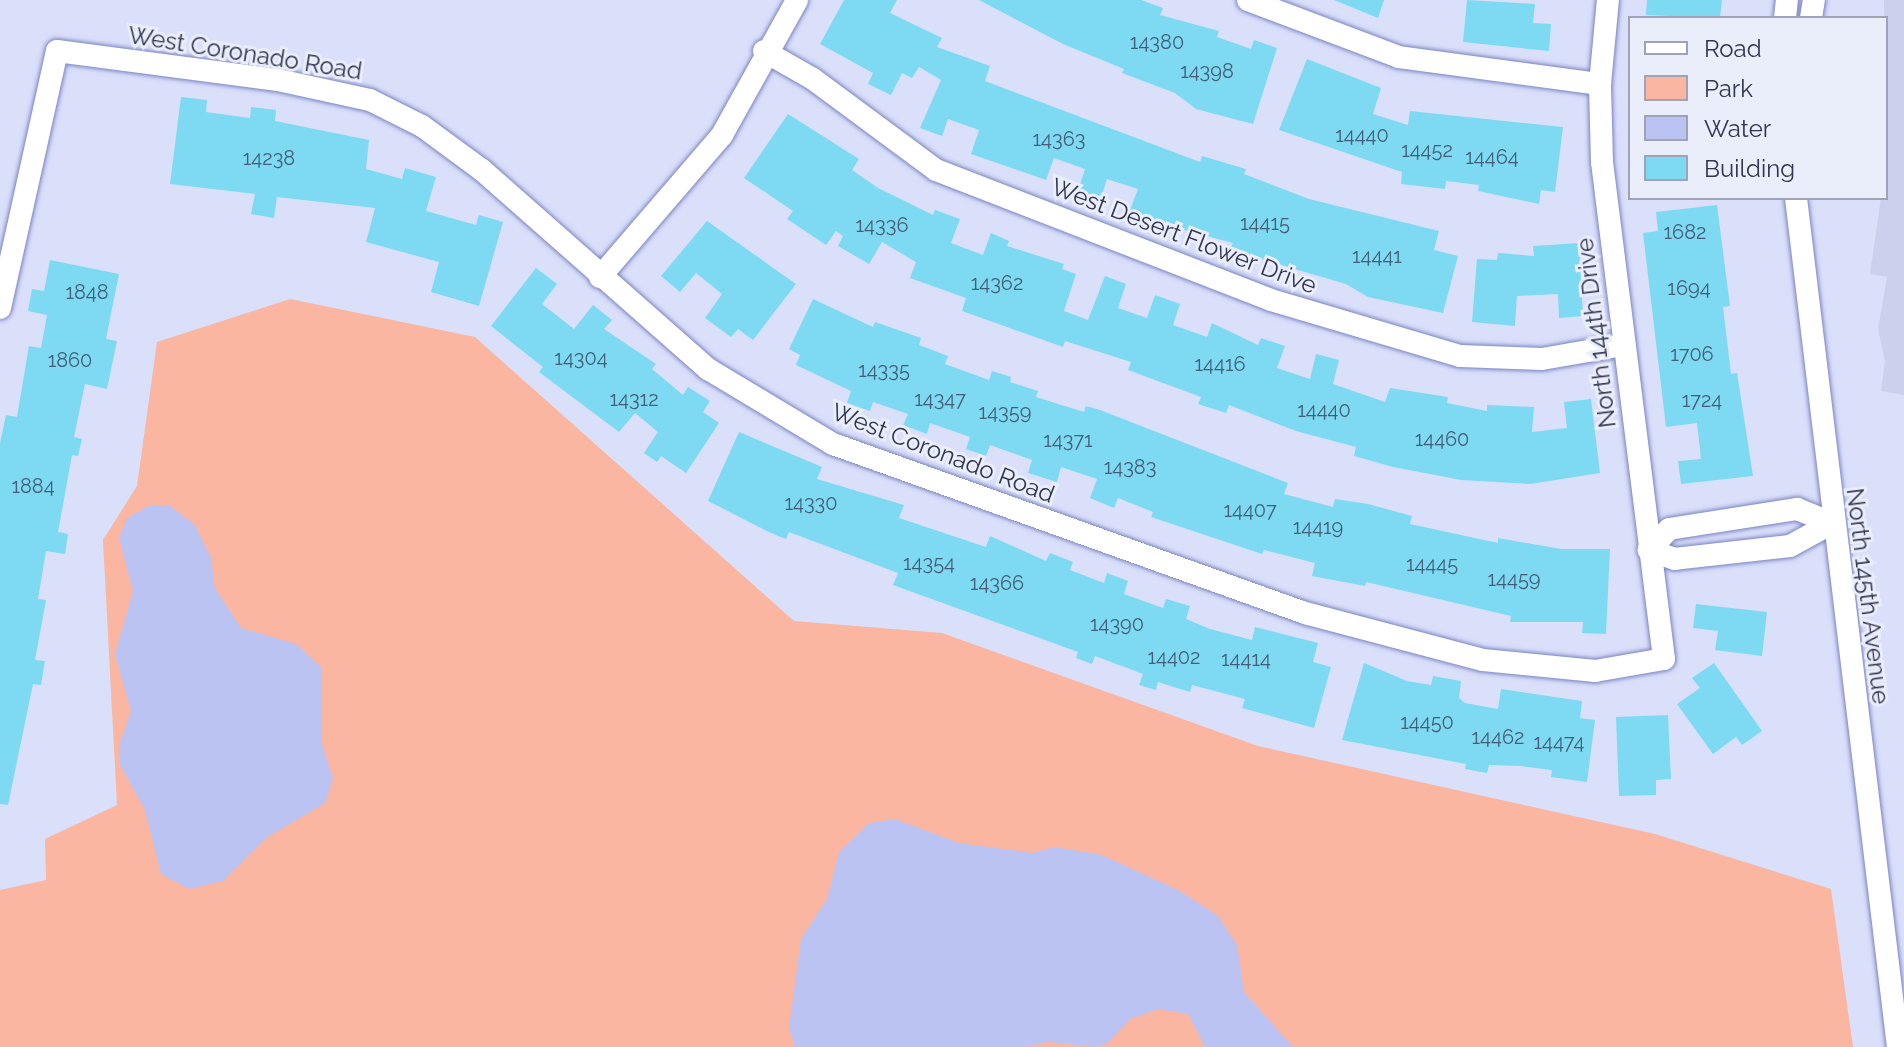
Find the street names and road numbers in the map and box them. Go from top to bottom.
street label: West Coronado Road [126,20,364,86]
street label: West Desert Flower Drive [1047,172,1321,300]
street label: North 144th Drive [1570,236,1622,430]
street label: West Coronado Road [828,397,1058,509]
street label: North 145th Avenue [1840,486,1896,706]

